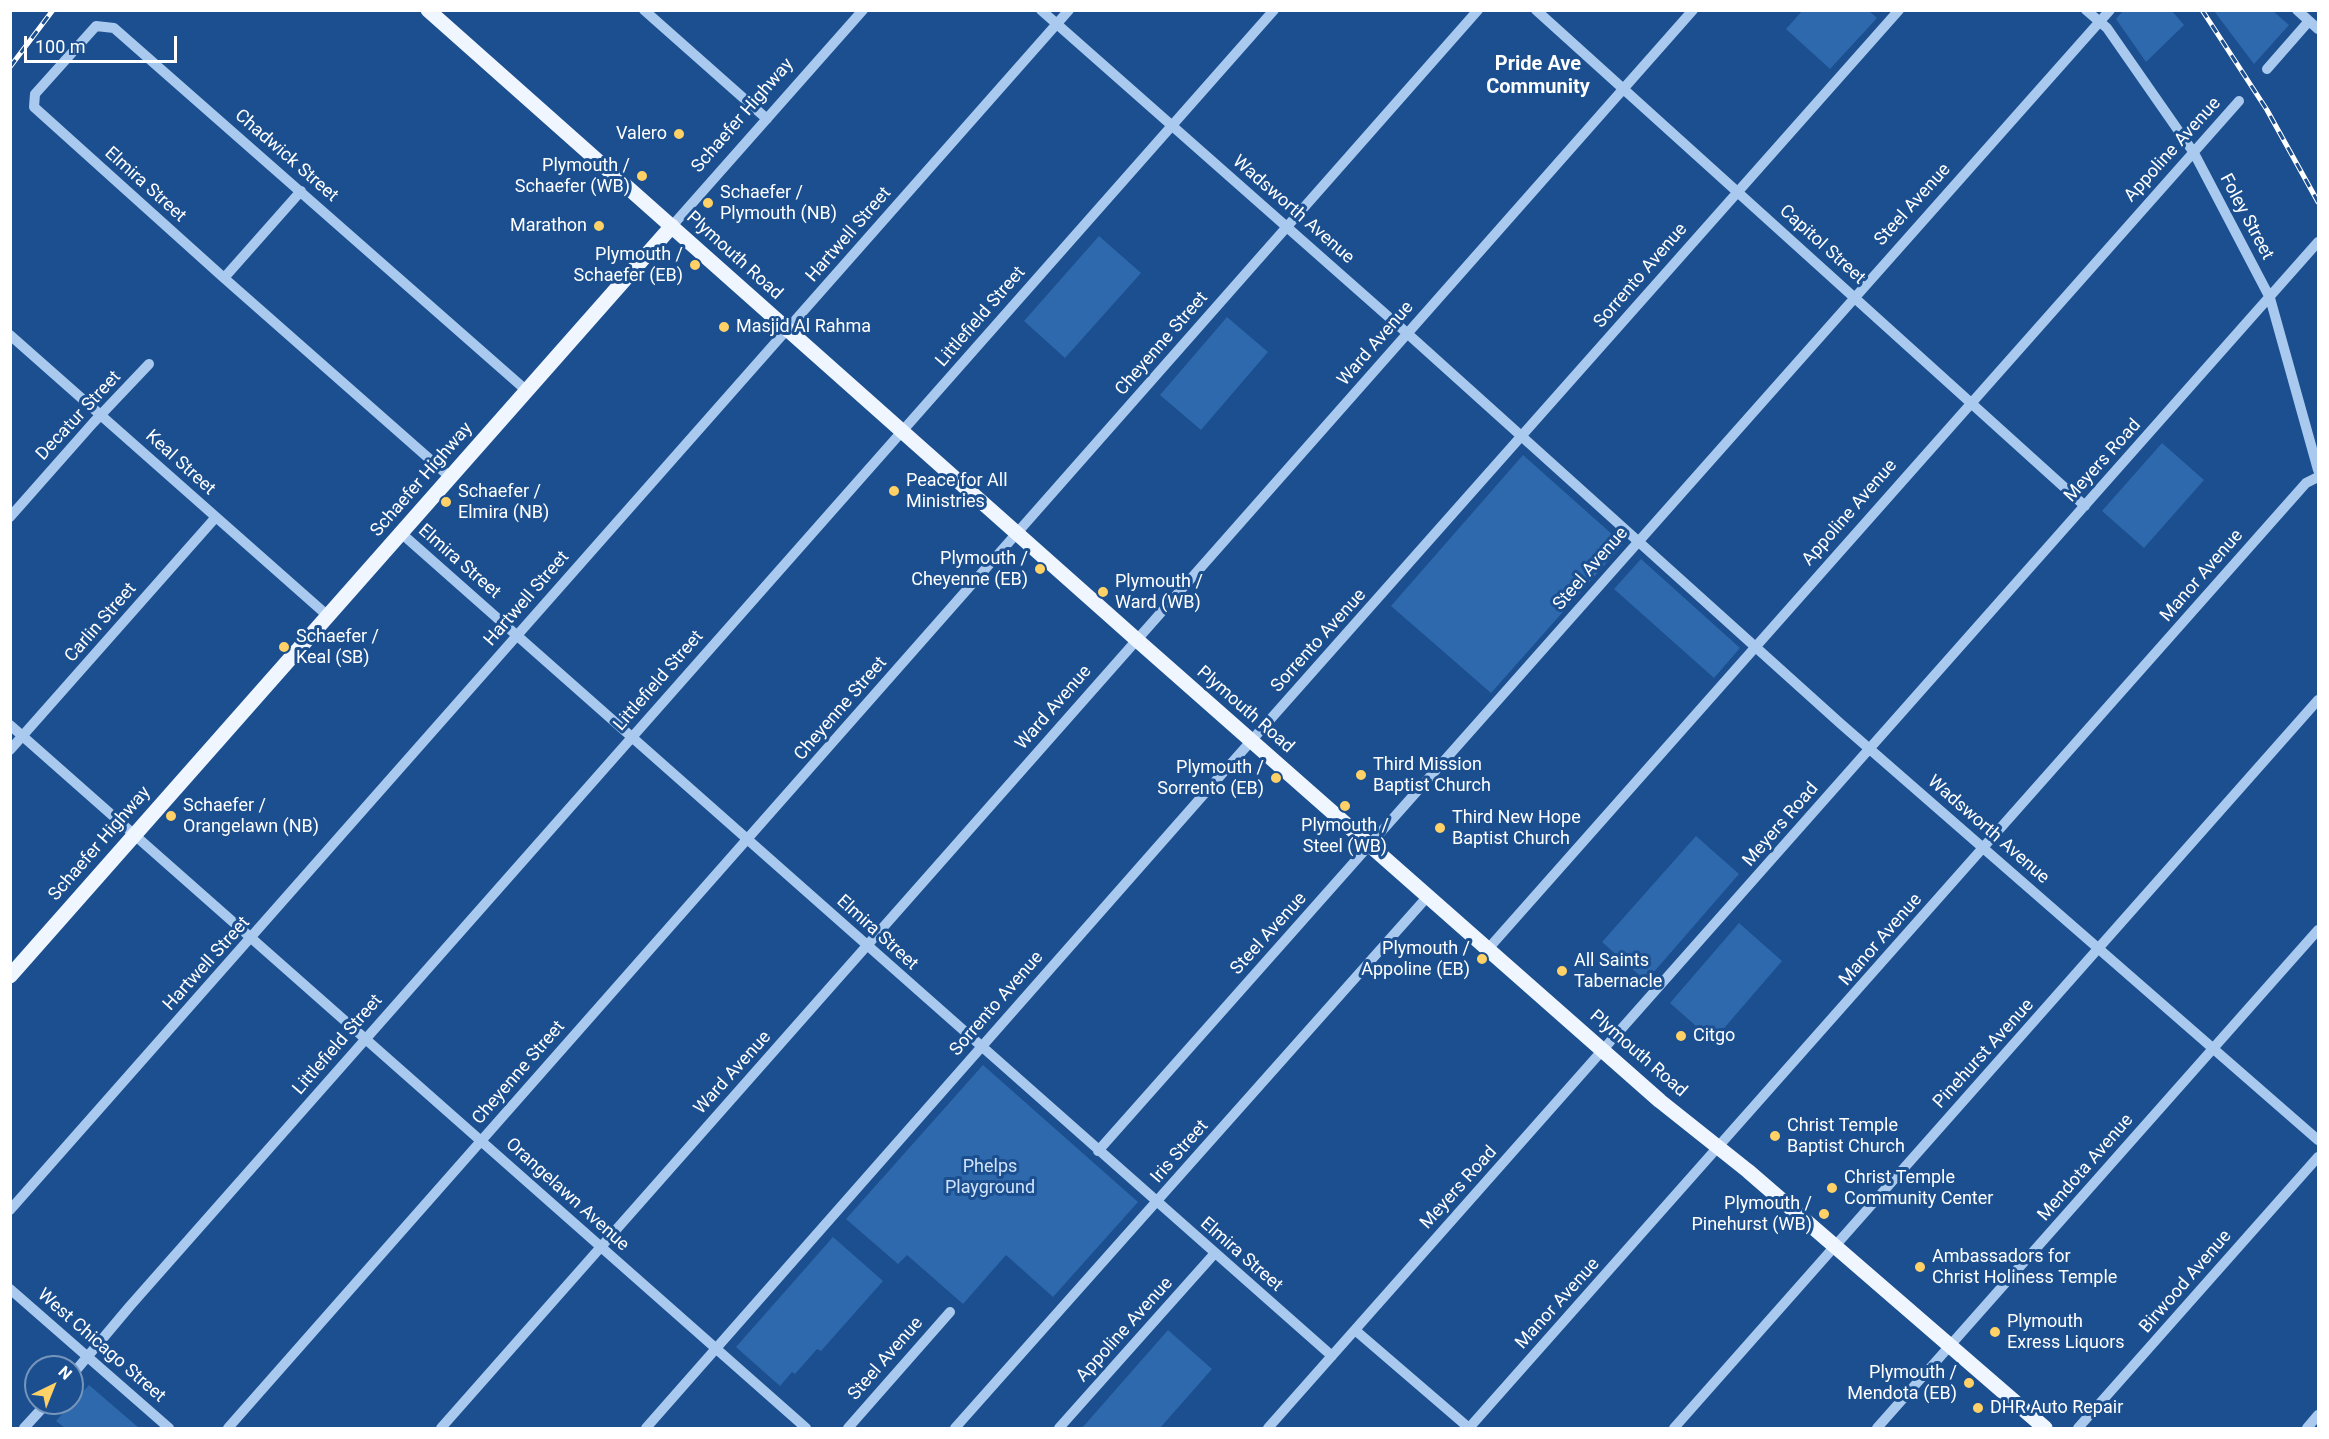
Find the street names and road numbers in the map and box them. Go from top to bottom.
street label: Schaefer Highway [687,54,799,178]
street label: Appoline Avenue [2120,93,2226,207]
street label: Chadwick Street [230,105,342,207]
street label: Elmira Street [100,143,190,227]
street label: Wadsworth Avenue [1228,151,1358,269]
street label: Steel Avenue [1870,159,1956,251]
street label: Foley Street [2214,170,2278,264]
street label: Hartwell Street [802,183,896,287]
street label: Capitol Street [1775,201,1869,289]
street label: Plymouth Road [682,207,786,305]
street label: Sorrento Avenue [1590,219,1692,333]
street label: Littlefield Street [932,262,1030,372]
street label: Cheyenne Street [1111,288,1213,400]
street label: Ward Avenue [1333,297,1419,391]
street label: Decatur Street [32,367,126,465]
street label: Meyers Road [2060,415,2146,507]
street label: Schaefer Highway [366,418,478,542]
street label: Keal Street [141,426,219,500]
street label: Appoline Avenue [1798,455,1902,571]
street label: Elmira Street [413,520,505,604]
street label: Steel Avenue [1549,523,1633,615]
street label: Manor Avenue [2156,525,2248,627]
street label: Hartwell Street [480,547,574,651]
street label: Carlin Street [61,579,141,667]
street label: Sorrento Avenue [1267,585,1371,697]
street label: Littlefield Street [610,626,708,736]
street label: Cheyenne Street [790,653,892,765]
street label: Ward Avenue [1011,661,1097,755]
street label: Plymouth Road [1192,662,1298,758]
street label: Wadsworth Avenue [1923,771,2053,889]
street label: Meyers Road [1739,779,1823,871]
street label: Schaefer Highway [44,782,156,906]
street label: Steel Avenue [1226,888,1312,980]
street label: Manor Avenue [1835,889,1927,991]
street label: Elmira Street [832,891,922,975]
street label: Hartwell Street [159,913,255,1015]
street label: Sorrento Avenue [946,947,1048,1061]
street label: Littlefield Street [289,990,387,1100]
street label: Pinehurst Avenue [1929,995,2039,1113]
street label: Plymouth Road [1585,1006,1691,1102]
street label: Cheyenne Street [468,1017,570,1129]
street label: Ward Avenue [690,1027,776,1119]
street label: Mendota Avenue [2034,1110,2138,1226]
street label: Iris Street [1147,1116,1213,1188]
street label: Orangelawn Avenue [501,1134,633,1256]
street label: Meyers Road [1416,1142,1502,1234]
street label: Elmira Street [1195,1213,1287,1297]
street label: Birwood Avenue [2135,1226,2237,1338]
street label: Manor Avenue [1511,1254,1605,1354]
street label: Appoline Avenue [1072,1273,1178,1387]
street label: West Chicago Street [33,1285,169,1407]
street label: Steel Avenue [844,1313,928,1405]

